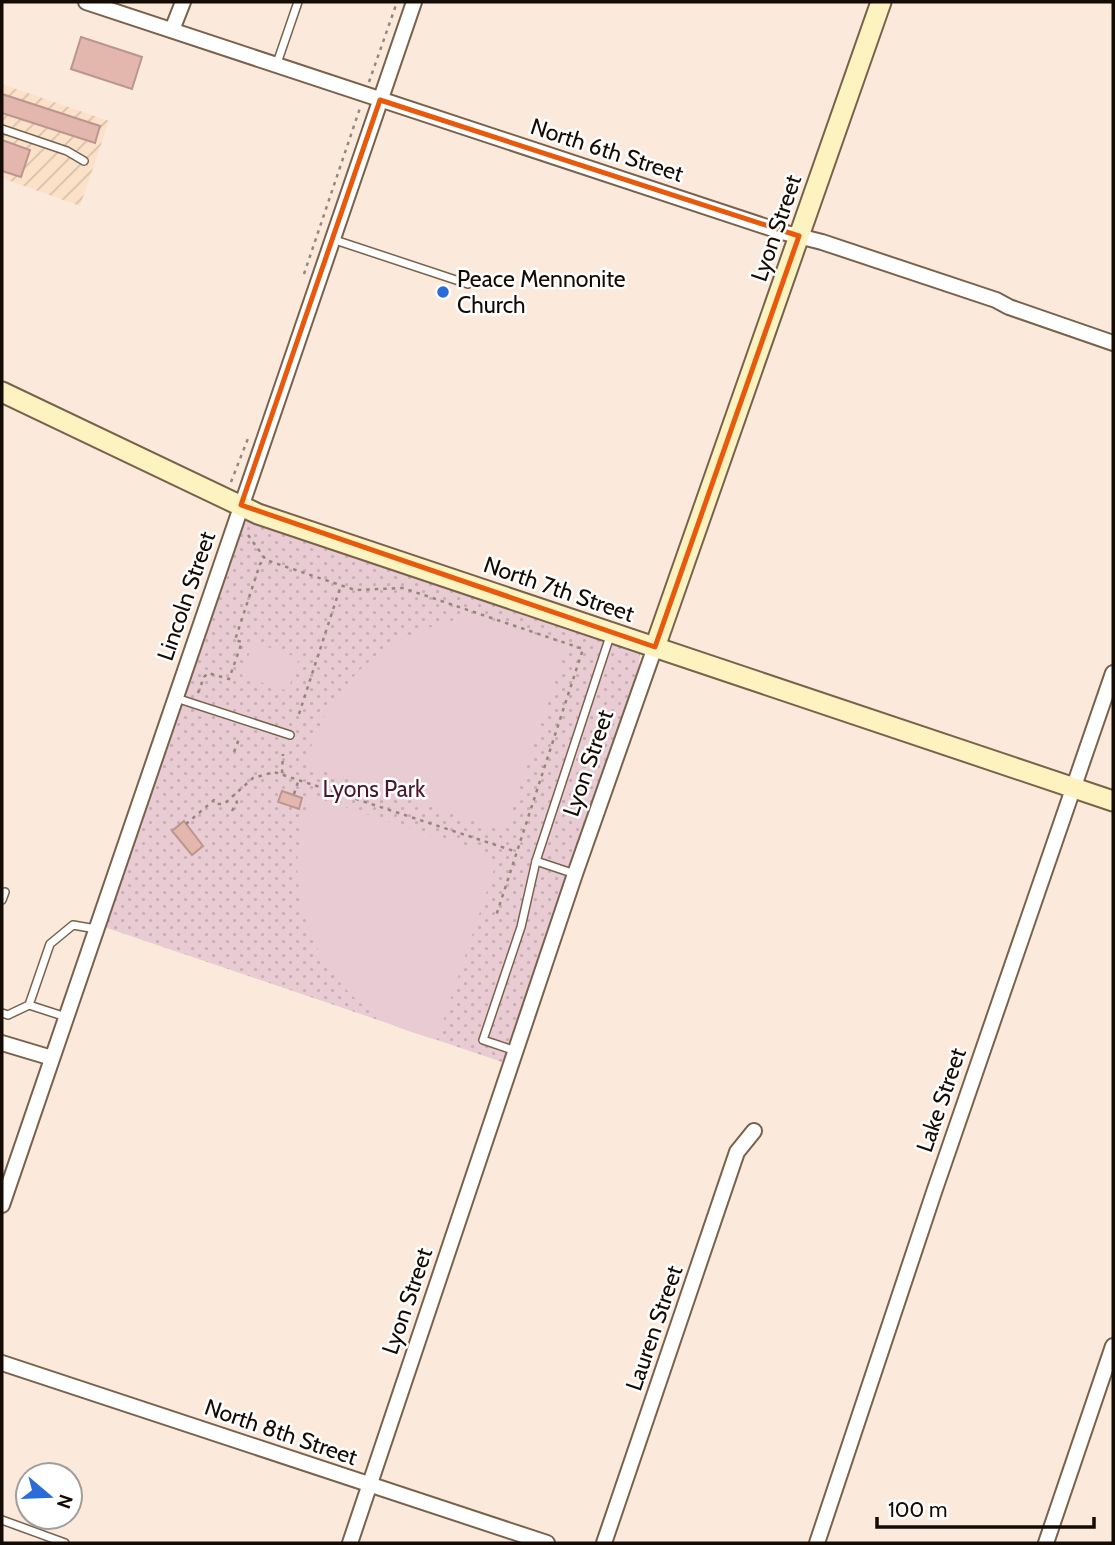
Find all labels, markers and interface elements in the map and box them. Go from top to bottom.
street label: North 6th Street [527,112,687,188]
street label: Lyon Street [745,171,807,285]
place label: Peace Mennonite Church [457,265,626,319]
marker: Peace Mennonite Church [435,284,451,300]
street label: Lincoln Street [151,528,221,664]
street label: North 7th Street [480,550,638,628]
street label: Lyon Street [557,706,619,820]
park label: Lyons Park [323,775,426,803]
street label: Lake Street [910,1044,972,1156]
street label: Lyon Street [376,1244,438,1358]
street label: Lauren Street [620,1262,689,1394]
street label: North 8th Street [201,1393,361,1471]
north arrow [14,1461,84,1531]
scale bar [877,1486,1094,1530]
text: N [52,1491,78,1511]
text: 100 m [888,1497,947,1522]

